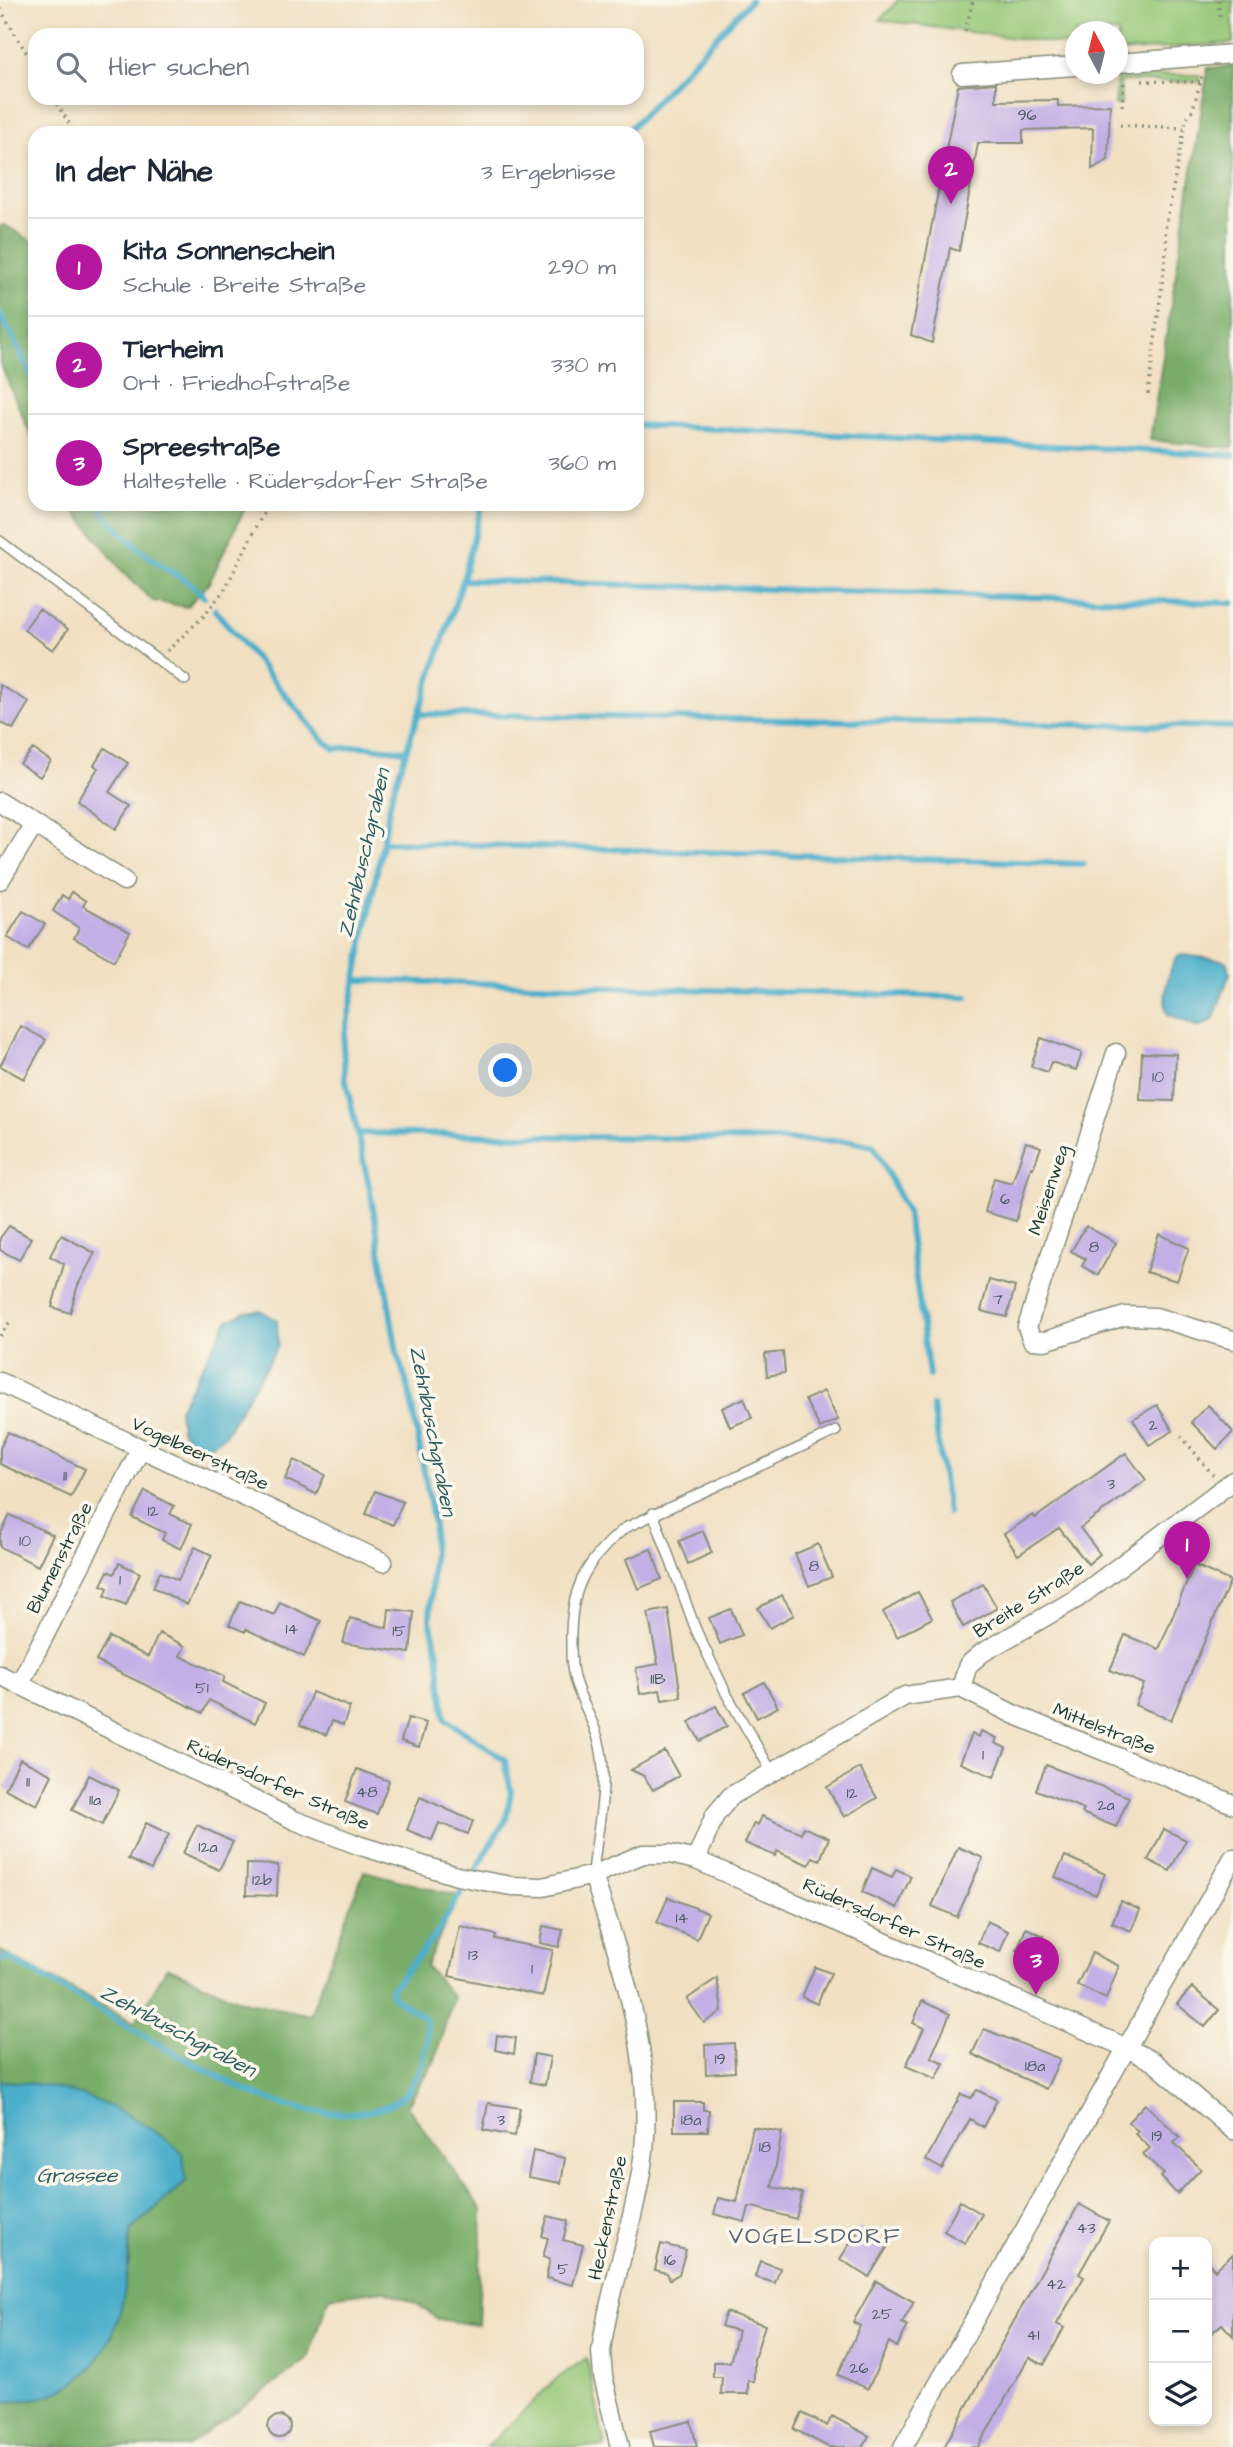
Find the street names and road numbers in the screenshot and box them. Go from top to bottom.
street label: Meisenweg [1022,1141,1077,1239]
street label: Vogelbeerstraße [127,1410,273,1499]
street label: Blumenstraße [20,1498,100,1618]
street label: Breite Straße [968,1555,1090,1645]
street label: Mittelstraße [1049,1696,1159,1762]
street label: Rüdersdorfer Straße [182,1732,374,1838]
street label: Rüdersdorfer Straße [798,1871,990,1977]
street label: Heckenstraße [582,2153,634,2283]

